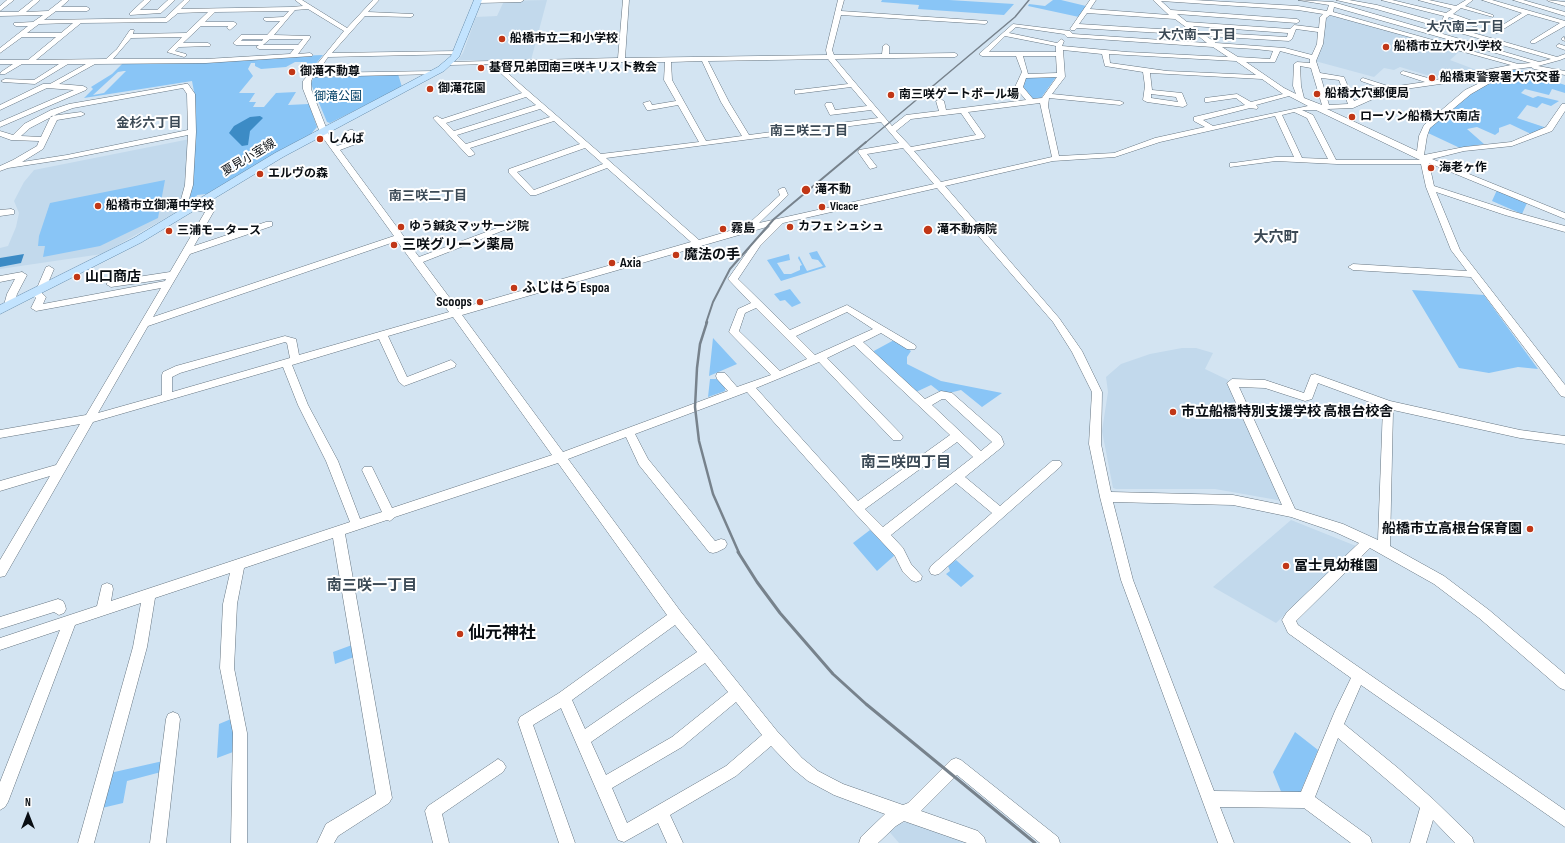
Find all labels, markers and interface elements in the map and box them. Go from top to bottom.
district label: 大穴南二丁目 [1426,20,1504,36]
district label: 大穴南一丁目 [1158,28,1236,44]
place label: 船橋市立二和小学校 [510,32,618,46]
marker: 船橋市立二和小学校 [497,34,507,44]
place label: 船橋市立大穴小学校 [1394,40,1502,54]
marker: 船橋市立大穴小学校 [1381,42,1391,52]
place label: 基督兄弟団南三咲キリスト教会 [489,61,657,75]
marker: 基督兄弟団南三咲キリスト教会 [476,63,486,73]
place label: 御滝不動尊 [300,65,360,79]
marker: 御滝不動尊 [287,67,297,77]
place label: 船橋東警察署大穴交番 [1440,71,1560,85]
marker: 船橋東警察署大穴交番 [1427,73,1437,83]
place label: 御滝花園 [438,82,486,96]
marker: 御滝花園 [425,84,435,94]
place label: 船橋大穴郵便局 [1325,87,1409,101]
place label: 南三咲ゲートボール場 [899,88,1019,102]
marker: 船橋大穴郵便局 [1312,89,1322,99]
park label: 御滝公園 [314,90,362,104]
marker: 南三咲ゲートボール場 [886,90,896,100]
place label: ローソン船橋大穴南店 [1360,110,1480,124]
marker: ローソン船橋大穴南店 [1347,112,1357,122]
district label: 金杉六丁目 [117,116,181,132]
district label: 南三咲三丁目 [770,124,848,140]
place label: しんば [328,132,364,146]
marker: しんば [315,134,325,144]
street label: 夏見小室線 [220,136,278,180]
place label: 海老ヶ作 [1439,161,1487,175]
marker: 海老ヶ作 [1426,163,1436,173]
place label: エルヴの森 [268,167,328,181]
marker: エルヴの森 [255,169,265,179]
place label: 滝不動 [815,183,851,197]
marker: 滝不動 [800,184,812,196]
district label: 南三咲二丁目 [389,189,467,205]
place label: 船橋市立御滝中学校 [106,199,214,213]
place label: Vicace [830,200,858,214]
marker: 船橋市立御滝中学校 [93,201,103,211]
marker: Vicace [817,202,827,212]
place label: ゆう鍼灸マッサージ院 [409,220,529,234]
place label: カフェ シュシュ [798,220,884,234]
marker: ゆう鍼灸マッサージ院 [396,222,406,232]
place label: 霧島 [731,222,755,236]
marker: カフェ シュシュ [785,222,795,232]
place label: 滝不動病院 [937,223,997,237]
place label: 三浦モータース [177,224,261,238]
marker: 霧島 [718,224,728,234]
marker: 滝不動病院 [922,224,934,236]
marker: 三浦モータース [164,226,174,236]
district label: 大穴町 [1254,229,1298,247]
place label: 三咲グリーン薬局 [402,237,514,253]
marker: 三咲グリーン薬局 [389,240,399,250]
place label: 魔法の手 [684,247,740,263]
marker: 魔法の手 [671,250,681,260]
place label: Axia [620,255,641,271]
marker: Axia [607,258,617,268]
place label: 山口商店 [85,269,141,285]
marker: 山口商店 [72,272,82,282]
place label: ふじはら Espoa [522,280,610,296]
marker: ふじはら Espoa [509,283,519,293]
place label: Scoops [436,294,472,310]
marker: Scoops [475,297,485,307]
place label: 市立船橋特別支援学校 高根台校舎 [1181,404,1393,420]
marker: 市立船橋特別支援学校 高根台校舎 [1168,407,1178,417]
district label: 南三咲四丁目 [861,454,951,472]
place label: 船橋市立高根台保育園 [1382,521,1522,537]
marker: 船橋市立高根台保育園 [1525,524,1535,534]
place label: 冨士見幼稚園 [1294,558,1378,574]
marker: 冨士見幼稚園 [1281,561,1291,571]
district label: 南三咲一丁目 [327,577,417,595]
place label: 仙元神社 [468,624,536,644]
marker: 仙元神社 [455,629,465,639]
north arrow [8,795,48,835]
text: N [25,796,31,809]

